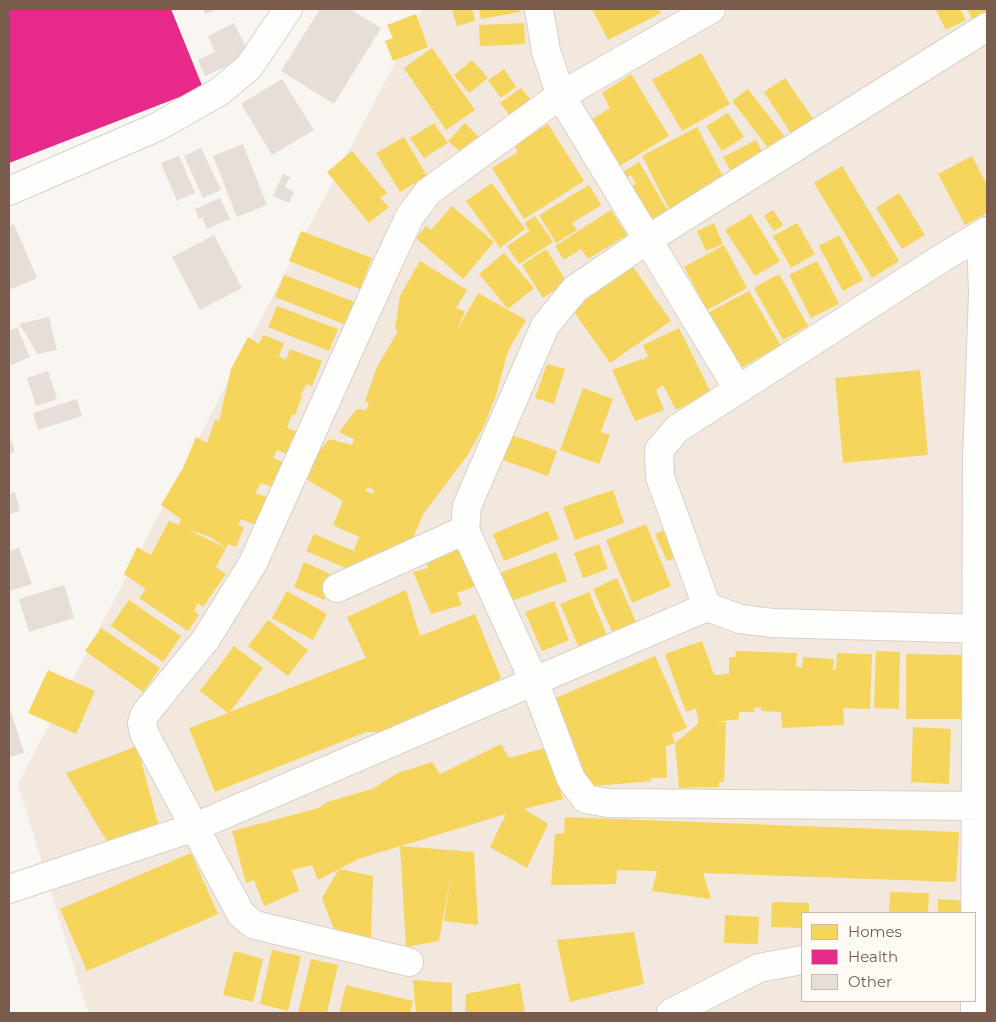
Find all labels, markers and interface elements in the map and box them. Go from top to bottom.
legend [801,912,976,1002]
text: Homes [848,922,902,941]
text: Health [848,947,898,966]
text: Other [848,972,892,991]

